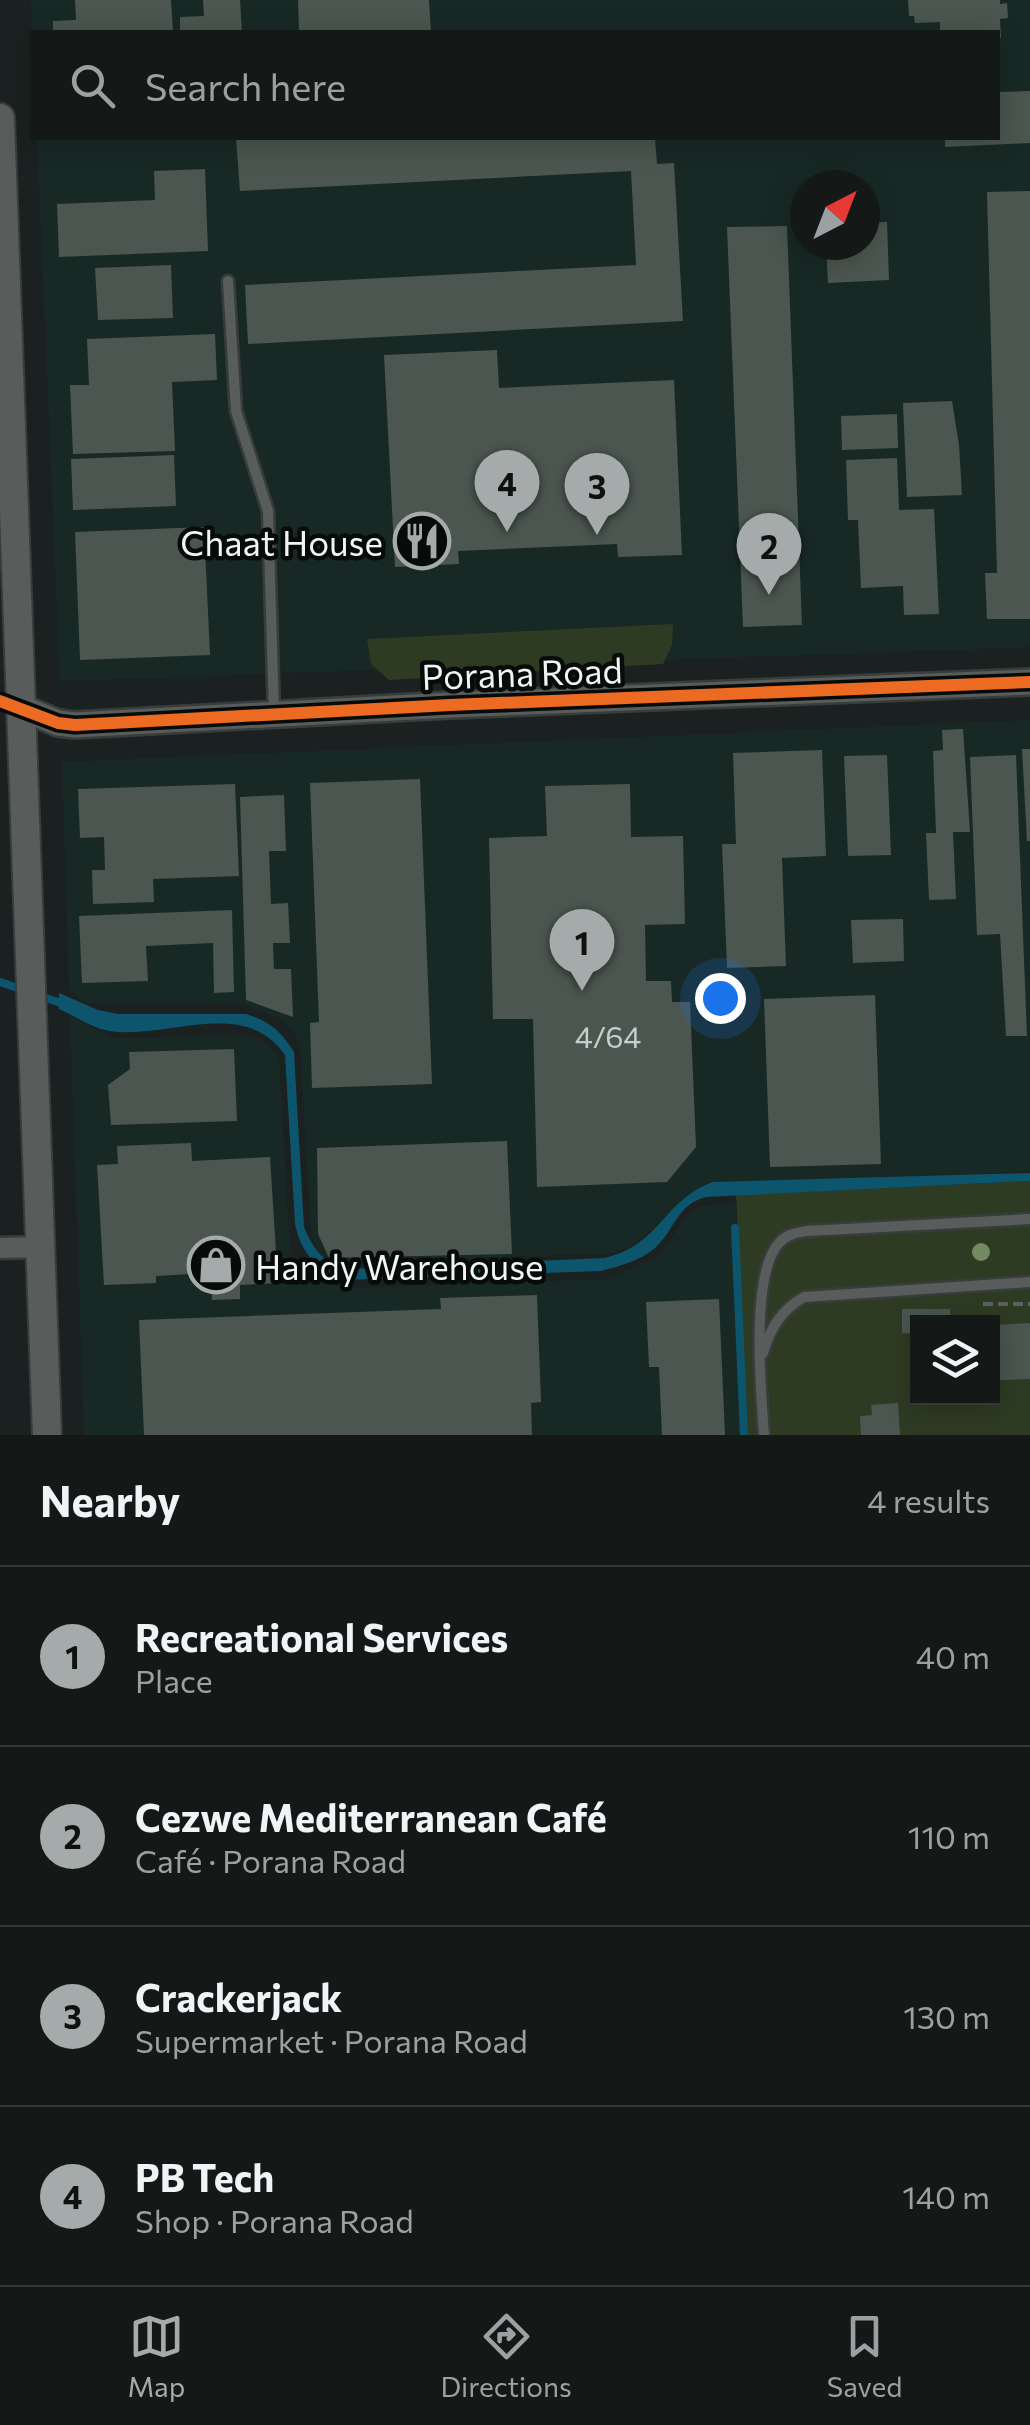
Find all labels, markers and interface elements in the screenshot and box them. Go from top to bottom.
search box [30,30,1000,140]
icon: search [65,58,120,113]
text: Search here [145,62,346,109]
north arrow [790,170,880,260]
pin: 4 [474,450,540,532]
pin: 3 [564,452,630,535]
restaurant icon: Chaat House [392,511,452,571]
pin: 2 [736,512,802,595]
place label: Chaat House [180,520,383,563]
street label: Porana Road [421,647,623,697]
pin: 1 [550,908,614,991]
your location [695,973,746,1024]
house number: 4/64 [575,1017,641,1054]
shop icon: Handy Warehouse [186,1235,246,1295]
place label: Handy Warehouse [255,1244,544,1287]
map controls [910,1315,1000,1405]
button: layers [910,1315,1000,1405]
text: Nearby [40,1474,180,1526]
text: 4 results [867,1480,990,1520]
text: Recreational Services [135,1613,508,1660]
text: 1 [65,1636,80,1676]
text: 40 m [916,1636,990,1676]
text: Place [135,1660,213,1700]
text: Cezwe Mediterranean Café [135,1793,607,1840]
text: 2 [63,1816,82,1856]
text: 110 m [908,1816,990,1856]
text: Café · Porana Road [135,1840,406,1880]
text: Crackerjack [135,1973,342,2020]
text: 3 [63,1996,82,2036]
text: 130 m [903,1996,990,2036]
text: Supermarket · Porana Road [135,2020,528,2060]
text: PB Tech [135,2153,274,2200]
text: 4 [63,2176,82,2216]
text: 140 m [902,2176,990,2216]
text: Shop · Porana Road [135,2200,414,2240]
tab: Map [128,2309,185,2403]
tab: Directions [440,2309,572,2403]
tab: Saved [827,2309,902,2403]

